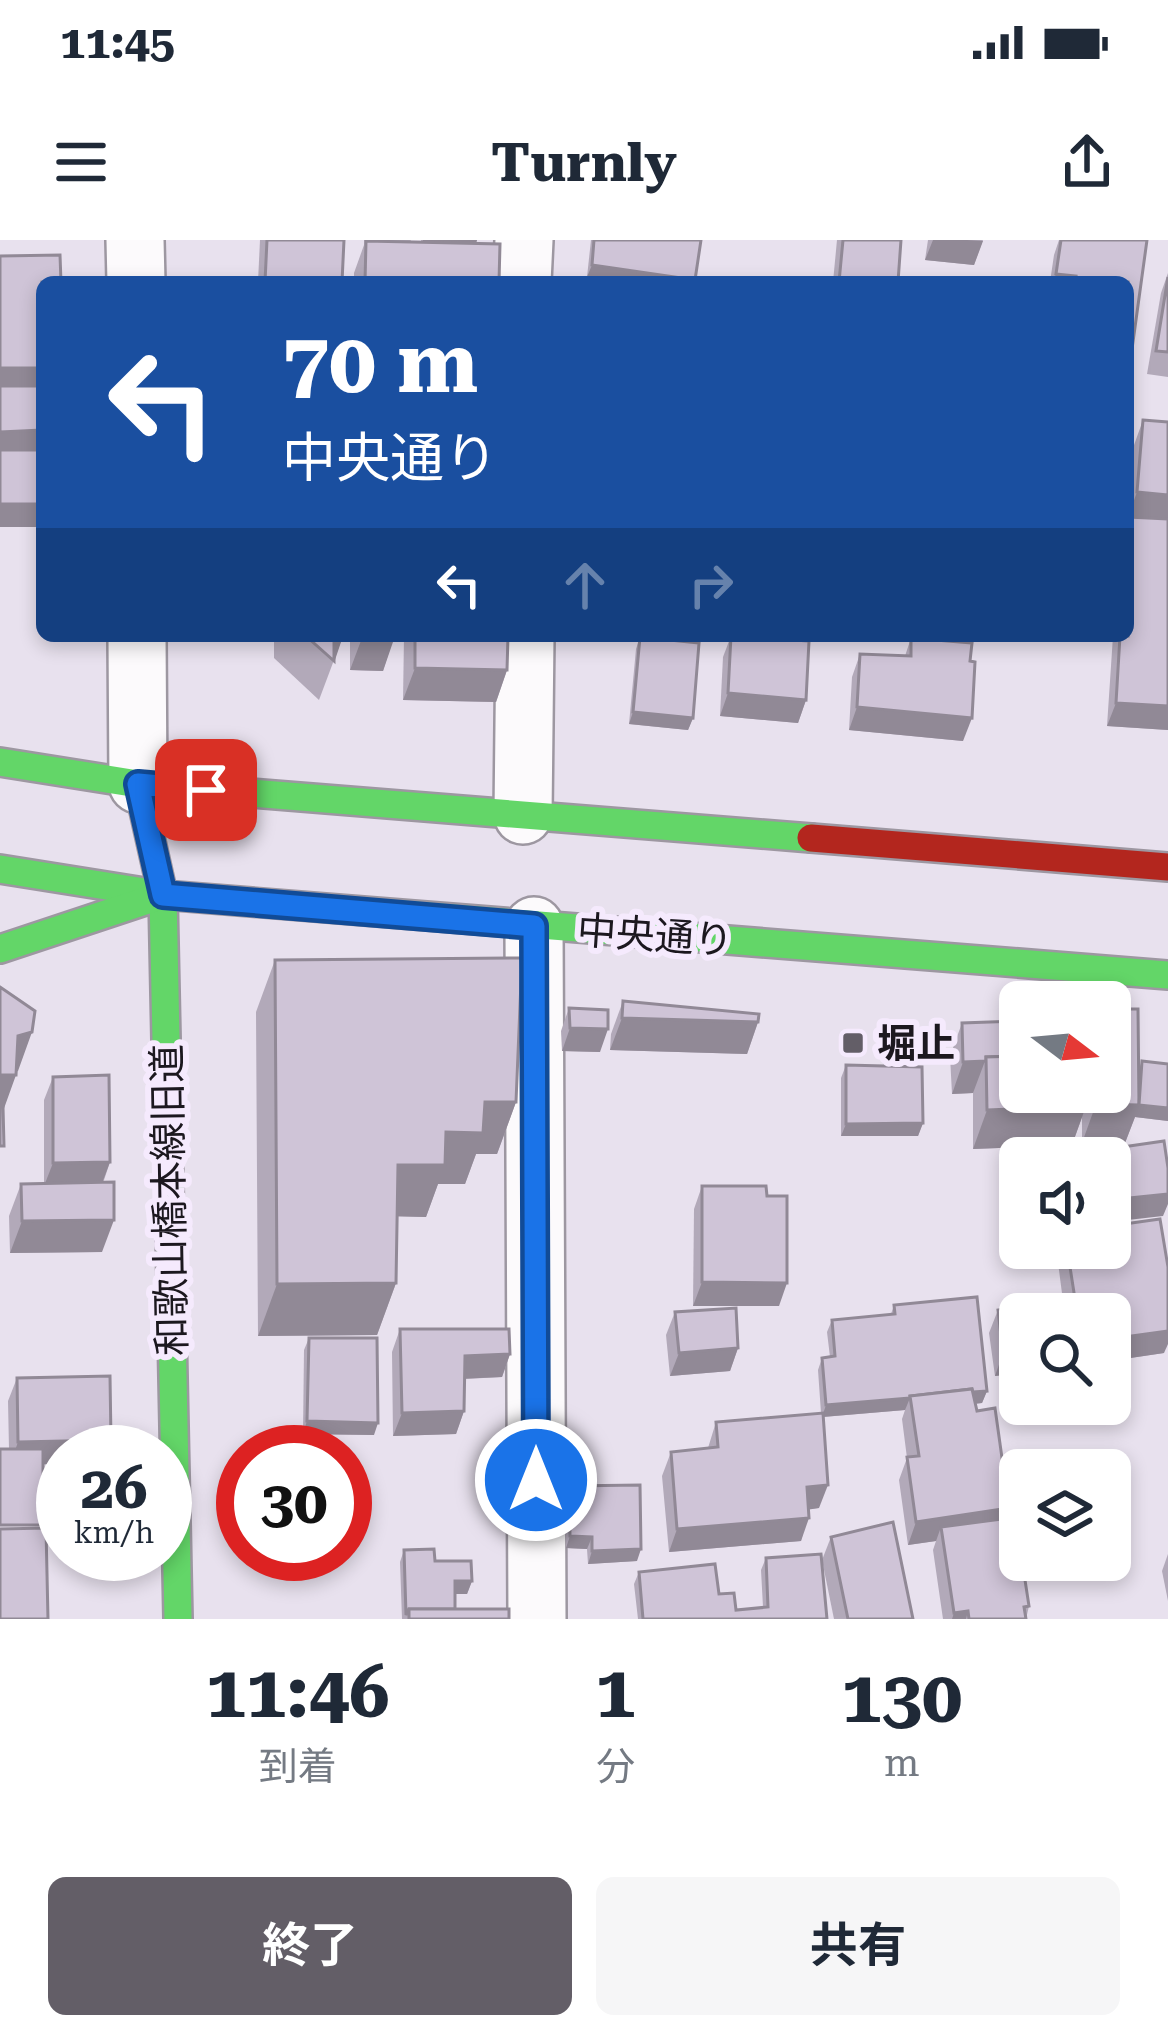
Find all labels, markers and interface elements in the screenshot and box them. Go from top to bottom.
text: 11:45 [60,16,175,69]
icon: menu [48,129,114,195]
icon: share [1054,129,1120,195]
text: Turnly [491,131,677,194]
text: 70 m [282,314,478,412]
icon: left [84,324,240,480]
text: 中央通り [282,427,498,490]
icon: left [426,552,492,618]
icon: ahead [552,552,618,618]
icon: right [678,552,744,618]
pin [155,739,257,841]
icon: arrive [173,757,239,823]
street label: 中央通り [576,908,734,964]
north arrow [999,981,1131,1113]
map controls [999,981,1131,1581]
place label: 堀止 [877,1021,955,1067]
marker: 堀止 [840,1030,866,1056]
street label: 和歌山橋本線旧道 [144,1044,196,1356]
button: sound [999,1137,1131,1269]
button: search [999,1293,1131,1425]
position arrow [473,1417,599,1543]
speed limit sign: 30 [216,1425,372,1581]
button: layers [999,1449,1131,1581]
text: 26 [80,1452,148,1523]
text: km/h [74,1515,154,1550]
text: 11:46 [206,1650,390,1735]
text: 1 [595,1650,636,1735]
text: 130 [841,1655,962,1740]
text: m [884,1740,920,1786]
text: 到着 [259,1744,337,1790]
text: 分 [596,1744,635,1790]
button: 終了 [48,1877,572,2015]
button: 共有 [596,1877,1120,2015]

